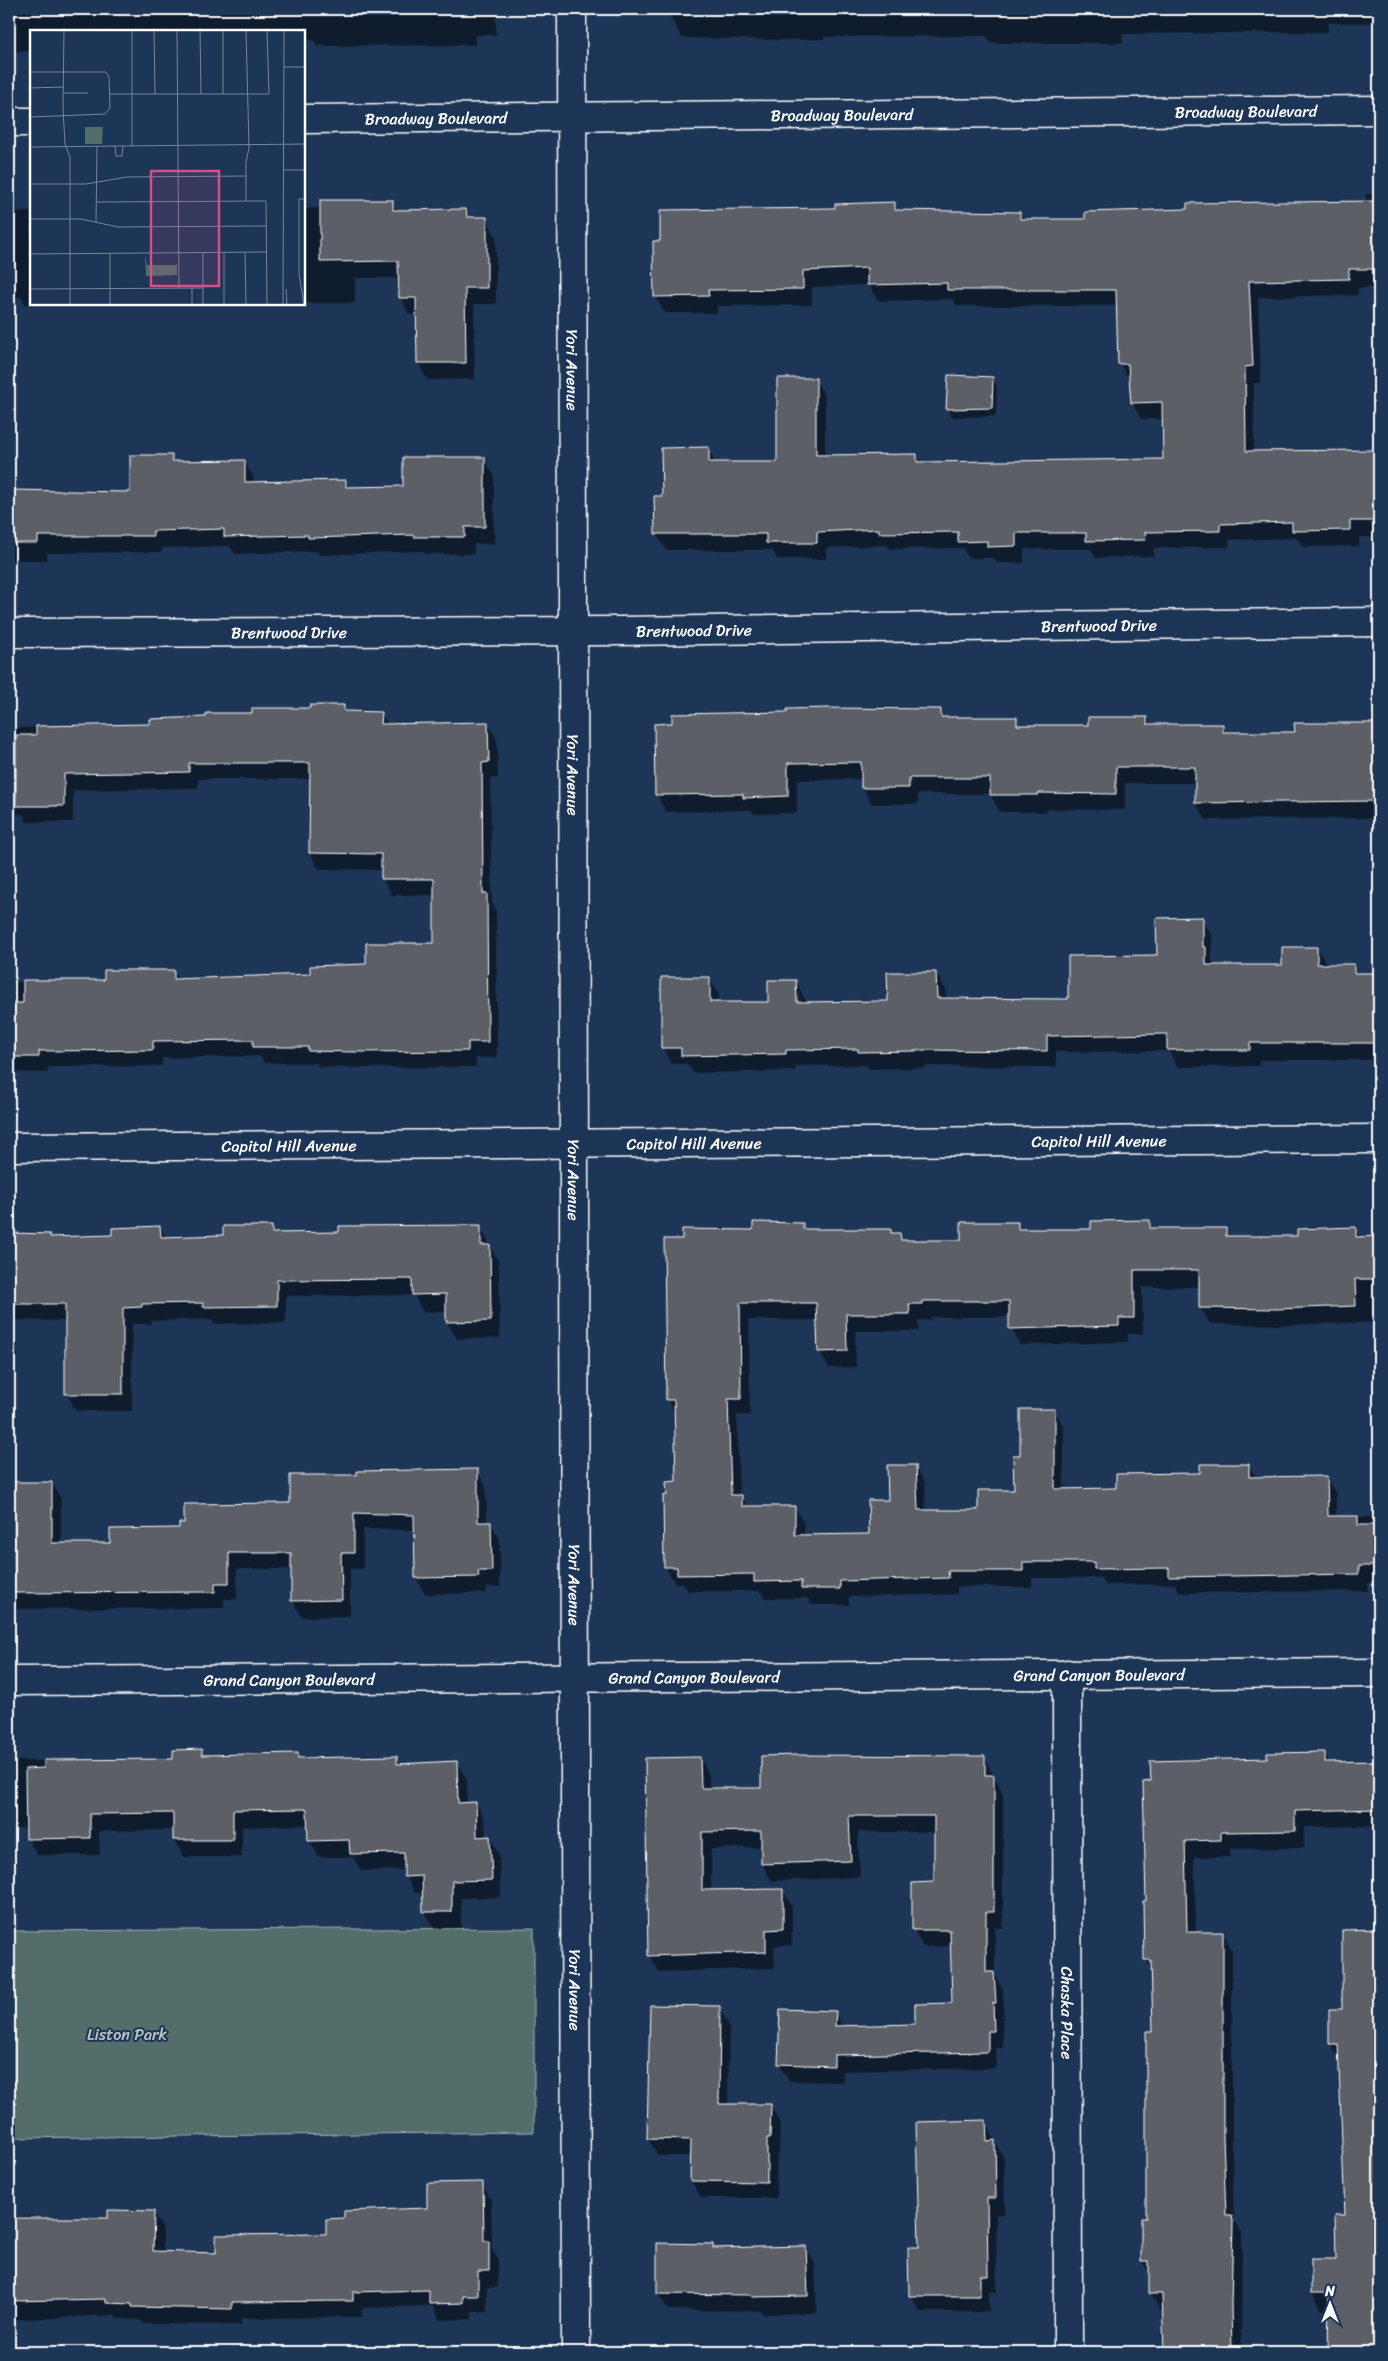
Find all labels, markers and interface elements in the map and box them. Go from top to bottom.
inset map [30,30,305,305]
street label: Broadway Boulevard [1175,97,1319,127]
street label: Broadway Boulevard [771,100,915,130]
street label: Broadway Boulevard [365,103,509,133]
street label: Yori Avenue [558,329,587,411]
street label: Brentwood Drive [1041,611,1157,641]
street label: Brentwood Drive [636,615,752,646]
street label: Brentwood Drive [231,618,347,647]
street label: Yori Avenue [558,734,587,816]
street label: Capitol Hill Avenue [1031,1126,1167,1156]
street label: Capitol Hill Avenue [626,1129,762,1158]
street label: Capitol Hill Avenue [221,1131,357,1161]
street label: Yori Avenue [559,1139,588,1221]
street label: Yori Avenue [560,1544,589,1626]
street label: Grand Canyon Boulevard [1013,1660,1186,1690]
street label: Grand Canyon Boulevard [608,1662,781,1692]
street label: Grand Canyon Boulevard [203,1665,376,1695]
street label: Yori Avenue [560,1949,589,2031]
street label: Chaska Place [1052,1966,1082,2060]
park label: Liston Park [87,2020,167,2049]
north arrow [1306,2278,1356,2328]
text: N [1324,2279,1335,2304]

